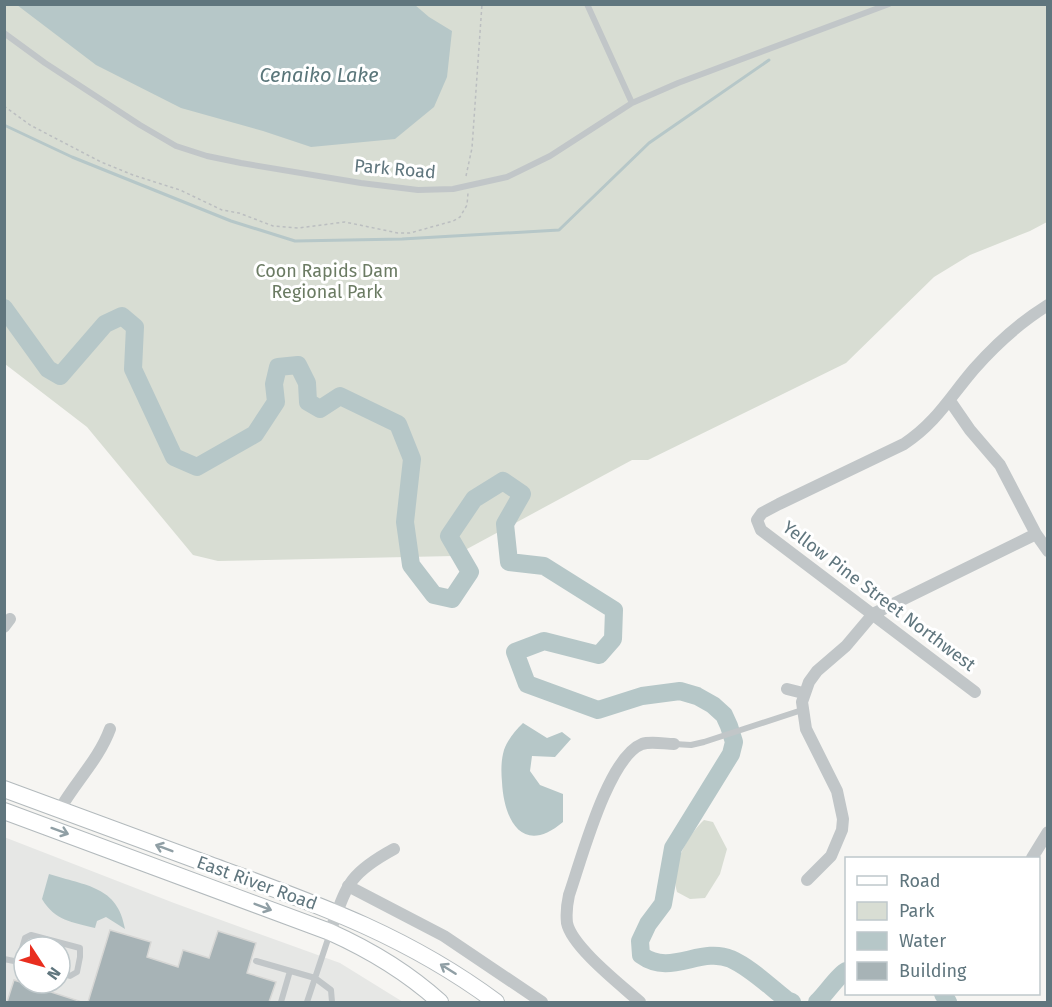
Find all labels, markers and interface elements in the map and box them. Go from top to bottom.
water label: Cenaiko Lake [259,63,379,87]
street label: Park Road [353,154,437,184]
park label: Coon Rapids Dam Regional Park [256,260,398,303]
street label: Yellow Pine Street Northwest [778,516,980,676]
one-way arrow [50,826,68,837]
one-way arrow [155,842,174,853]
street label: East River Road [194,851,320,915]
legend [845,857,1040,995]
text: Road [899,870,941,892]
text: Park [899,900,935,922]
one-way arrow [253,902,272,913]
text: Water [899,930,946,952]
north arrow [12,935,72,995]
text: Building [899,960,967,982]
one-way arrow [440,963,457,975]
text: N [43,964,65,983]

